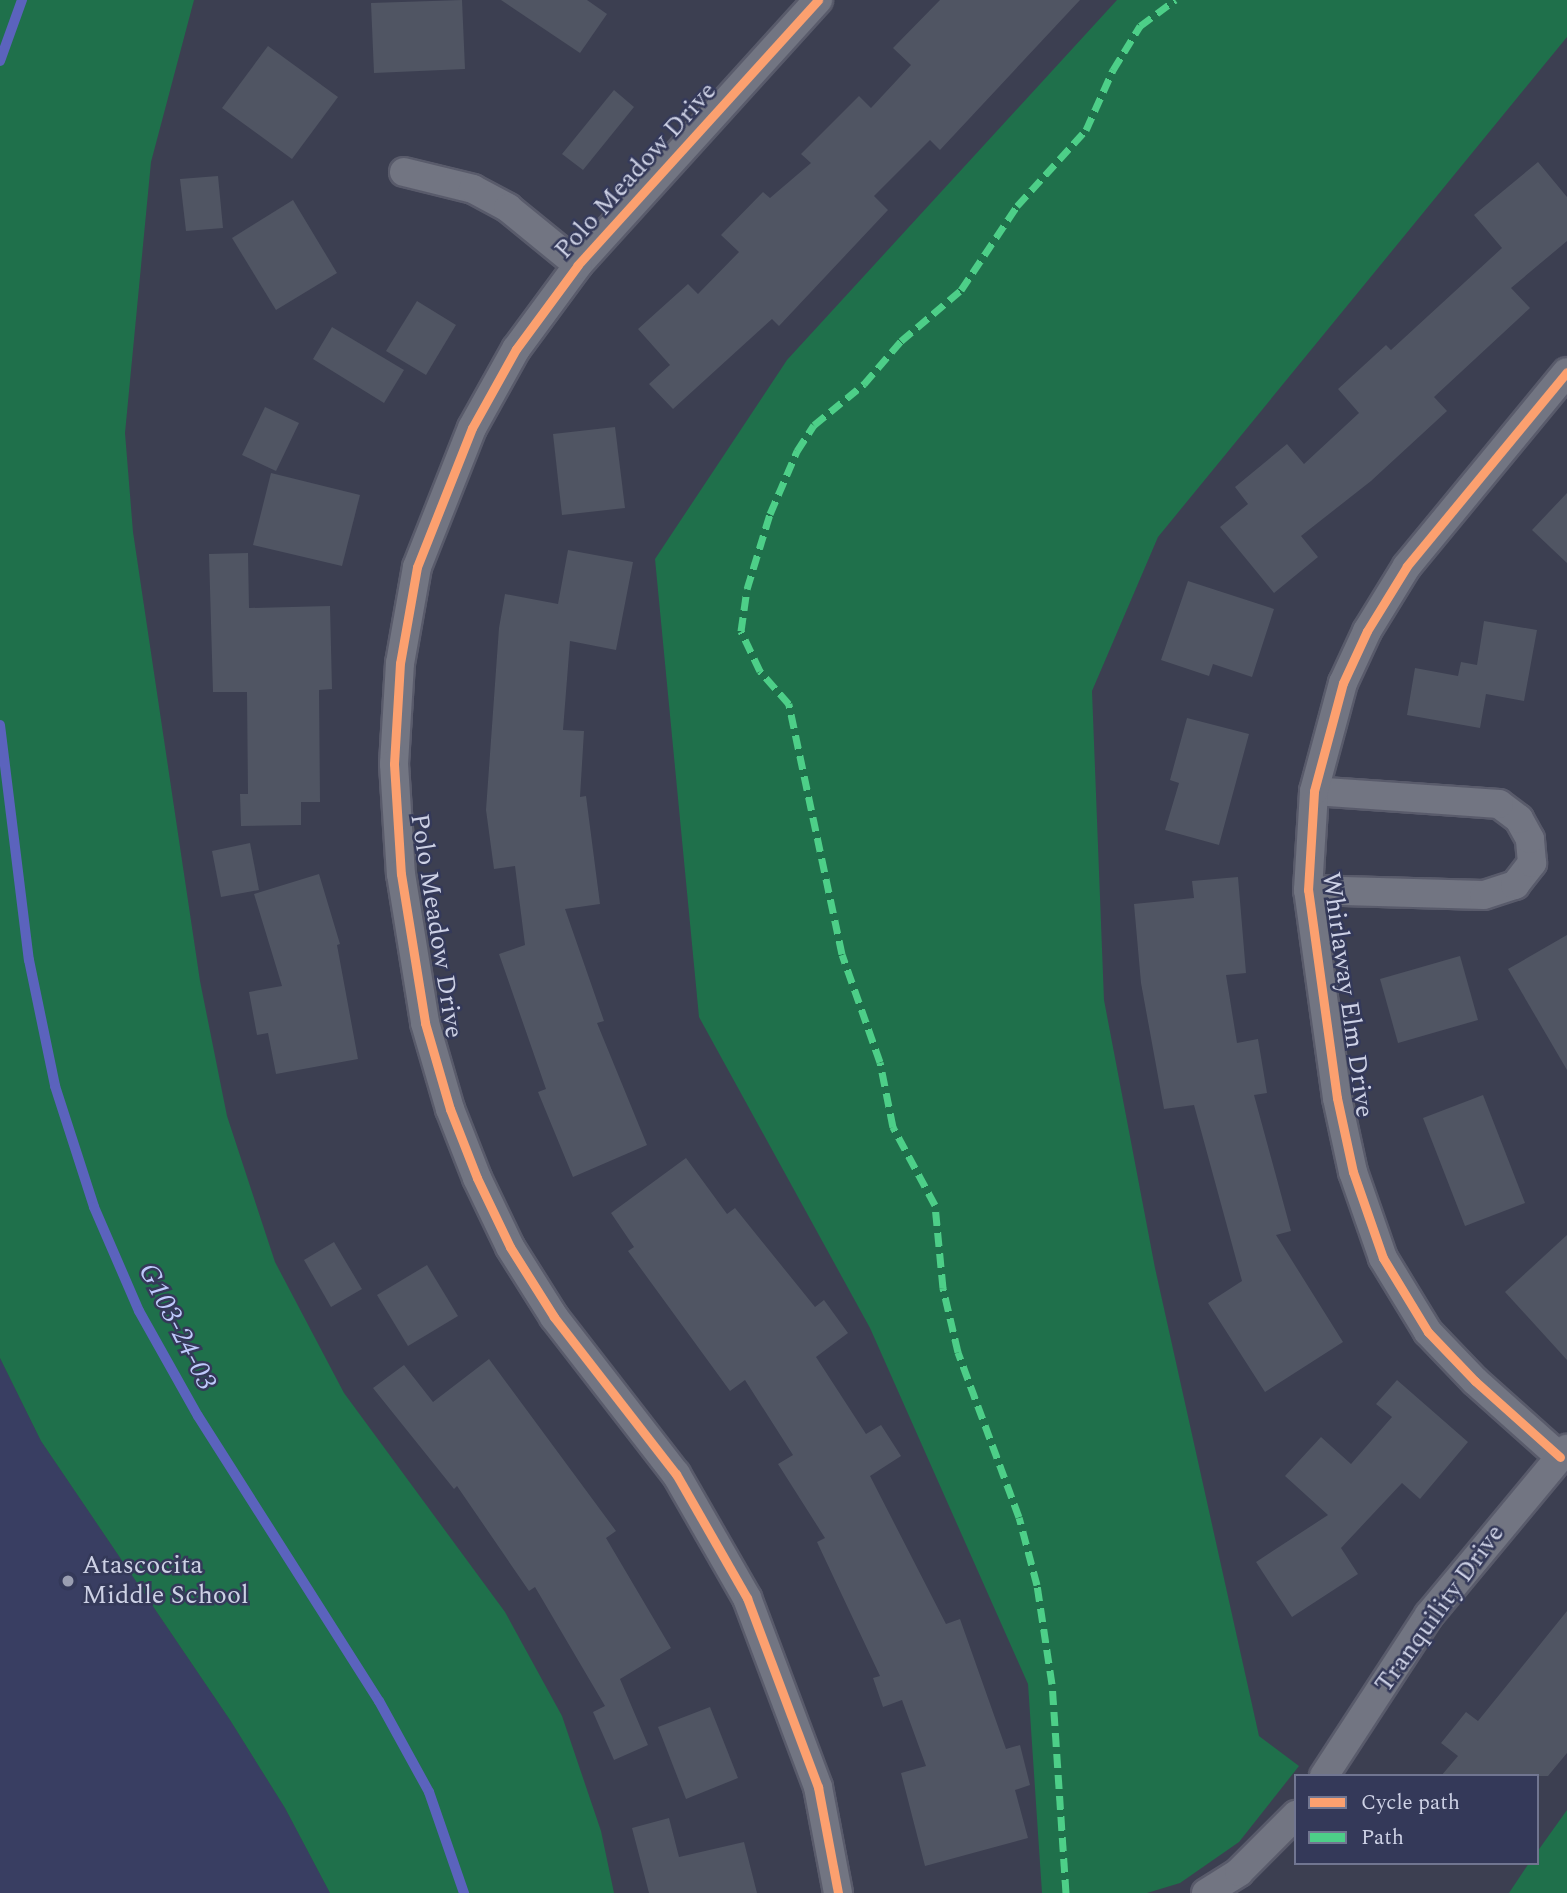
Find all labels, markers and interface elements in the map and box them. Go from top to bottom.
street label: Polo Meadow Drive [548,76,724,266]
street label: Polo Meadow Drive [403,811,469,1041]
street label: Whirlaway Elm Drive [1314,870,1380,1120]
water label: G103-24-03 [131,1258,223,1396]
street label: Tranquility Drive [1369,1519,1511,1699]
place label: Atascocita Middle School [82,1550,249,1612]
marker: Atascocita Middle School [60,1573,76,1589]
legend [1294,1774,1539,1865]
text: Cycle path [1361,1787,1460,1819]
text: Path [1361,1822,1404,1854]

